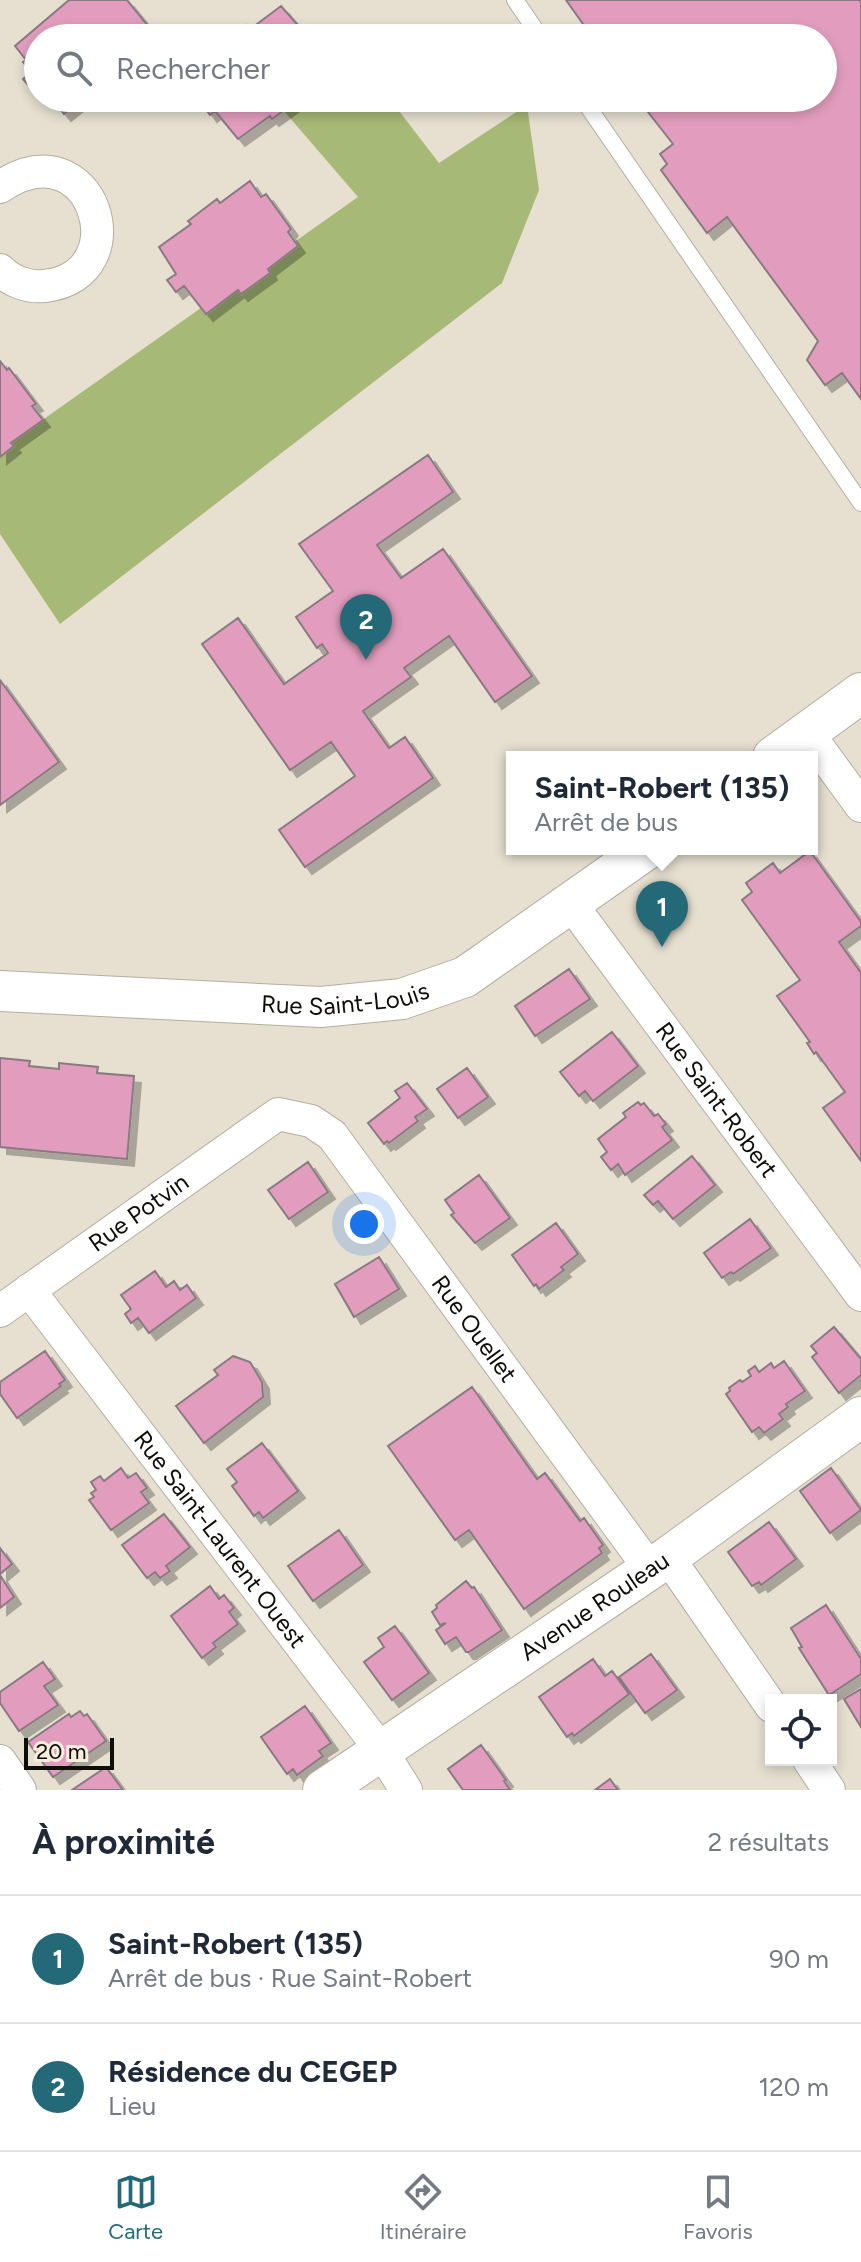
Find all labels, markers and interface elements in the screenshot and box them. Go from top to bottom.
search box [24,24,837,112]
icon: search [52,46,96,90]
text: Rechercher [116,50,270,87]
pin: 2 [340,594,392,660]
popup [506,751,818,855]
text: Saint-Robert (135) [535,769,789,806]
text: Arrêt de bus [535,806,678,838]
pin: 1 [636,881,688,947]
street label: Rue Saint-Louis [260,976,433,1021]
street label: Rue Saint-Robert [650,1016,784,1183]
street label: Rue Potvin [83,1167,194,1258]
your location [344,1204,384,1244]
street label: Rue Ouellet [426,1269,523,1388]
street label: Rue Saint-Laurent Ouest [128,1425,312,1653]
street label: Avenue Rouleau [515,1545,675,1667]
map controls [765,1694,837,1766]
button: locate [765,1694,837,1766]
scale bar [24,1734,114,1770]
text: 20 m [36,1738,87,1765]
text: À proximité [32,1822,215,1863]
text: 2 résultats [708,1826,829,1858]
text: Saint-Robert (135) [108,1925,363,1962]
text: 1 [53,1943,63,1975]
text: 90 m [769,1943,829,1975]
text: Arrêt de bus · Rue Saint-Robert [108,1962,472,1994]
text: Résidence du CEGEP [108,2053,397,2090]
text: 2 [50,2071,66,2103]
text: 120 m [759,2071,829,2103]
text: Lieu [108,2090,156,2122]
tab: Carte [108,2170,163,2245]
tab: Itinéraire [380,2170,467,2245]
tab: Favoris [683,2170,753,2245]

